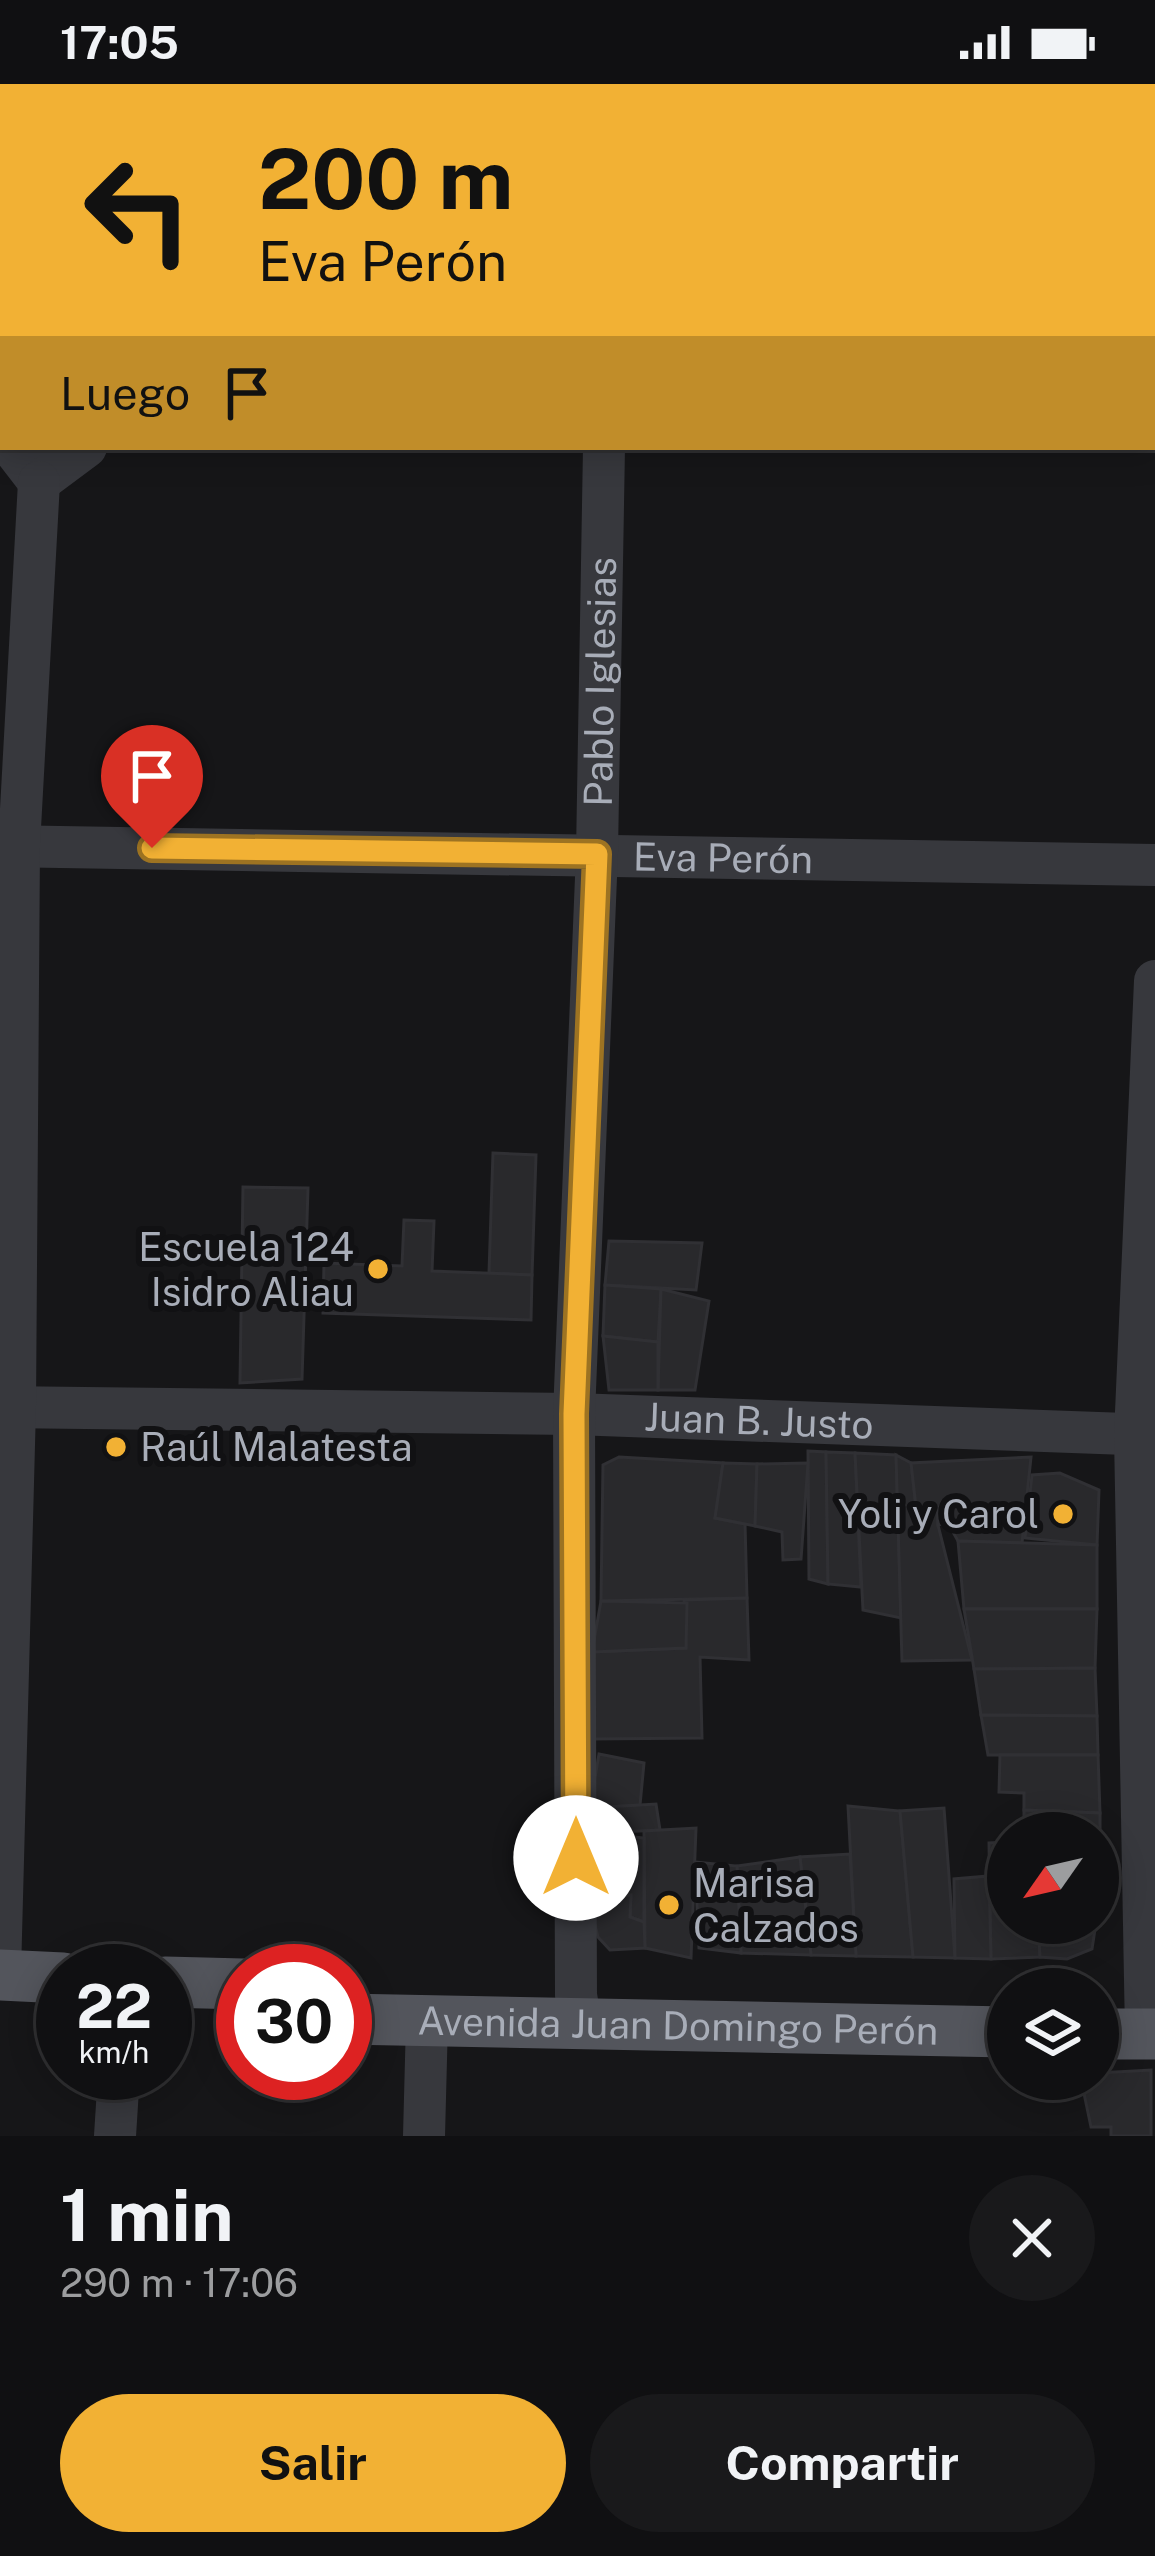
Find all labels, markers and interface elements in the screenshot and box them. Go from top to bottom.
text: 17:05 [60,16,179,69]
text: 200 m [258,129,514,228]
icon: left [60,132,216,288]
text: Eva Perón [258,230,507,293]
icon: arrive [214,360,280,426]
text: Luego [60,367,190,420]
street label: Pablo Iglesias [575,557,625,807]
pin [101,725,203,848]
icon: arrive [119,743,185,809]
street label: Eva Perón [633,833,813,882]
place label: Escuela 124 Isidro Aliau [138,1224,354,1315]
marker: Escuela 124 Isidro Aliau [365,1256,391,1282]
street label: Juan B. Justo [643,1394,874,1448]
place label: Raúl Malatesta [140,1424,413,1470]
marker: Raúl Malatesta [103,1434,129,1460]
place label: Yoli y Carol [838,1491,1039,1537]
marker: Yoli y Carol [1050,1501,1076,1527]
position arrow [513,1795,639,1921]
north arrow [987,1812,1119,1944]
map controls [987,1812,1119,2100]
place label: Marisa Calzados [693,1860,859,1951]
marker: Marisa Calzados [656,1892,682,1918]
speed limit sign: 30 [216,1944,372,2100]
button: layers [987,1968,1119,2100]
text: 22 [76,1971,152,2042]
street label: Avenida Juan Domingo Perón [417,1997,939,2054]
text: km/h [79,2034,149,2070]
text: 1 min [60,2173,234,2257]
button: close [969,2175,1095,2301]
text: 290 m · 17:06 [60,2260,298,2306]
button: Salir [60,2394,566,2532]
button: Compartir [590,2394,1095,2532]

